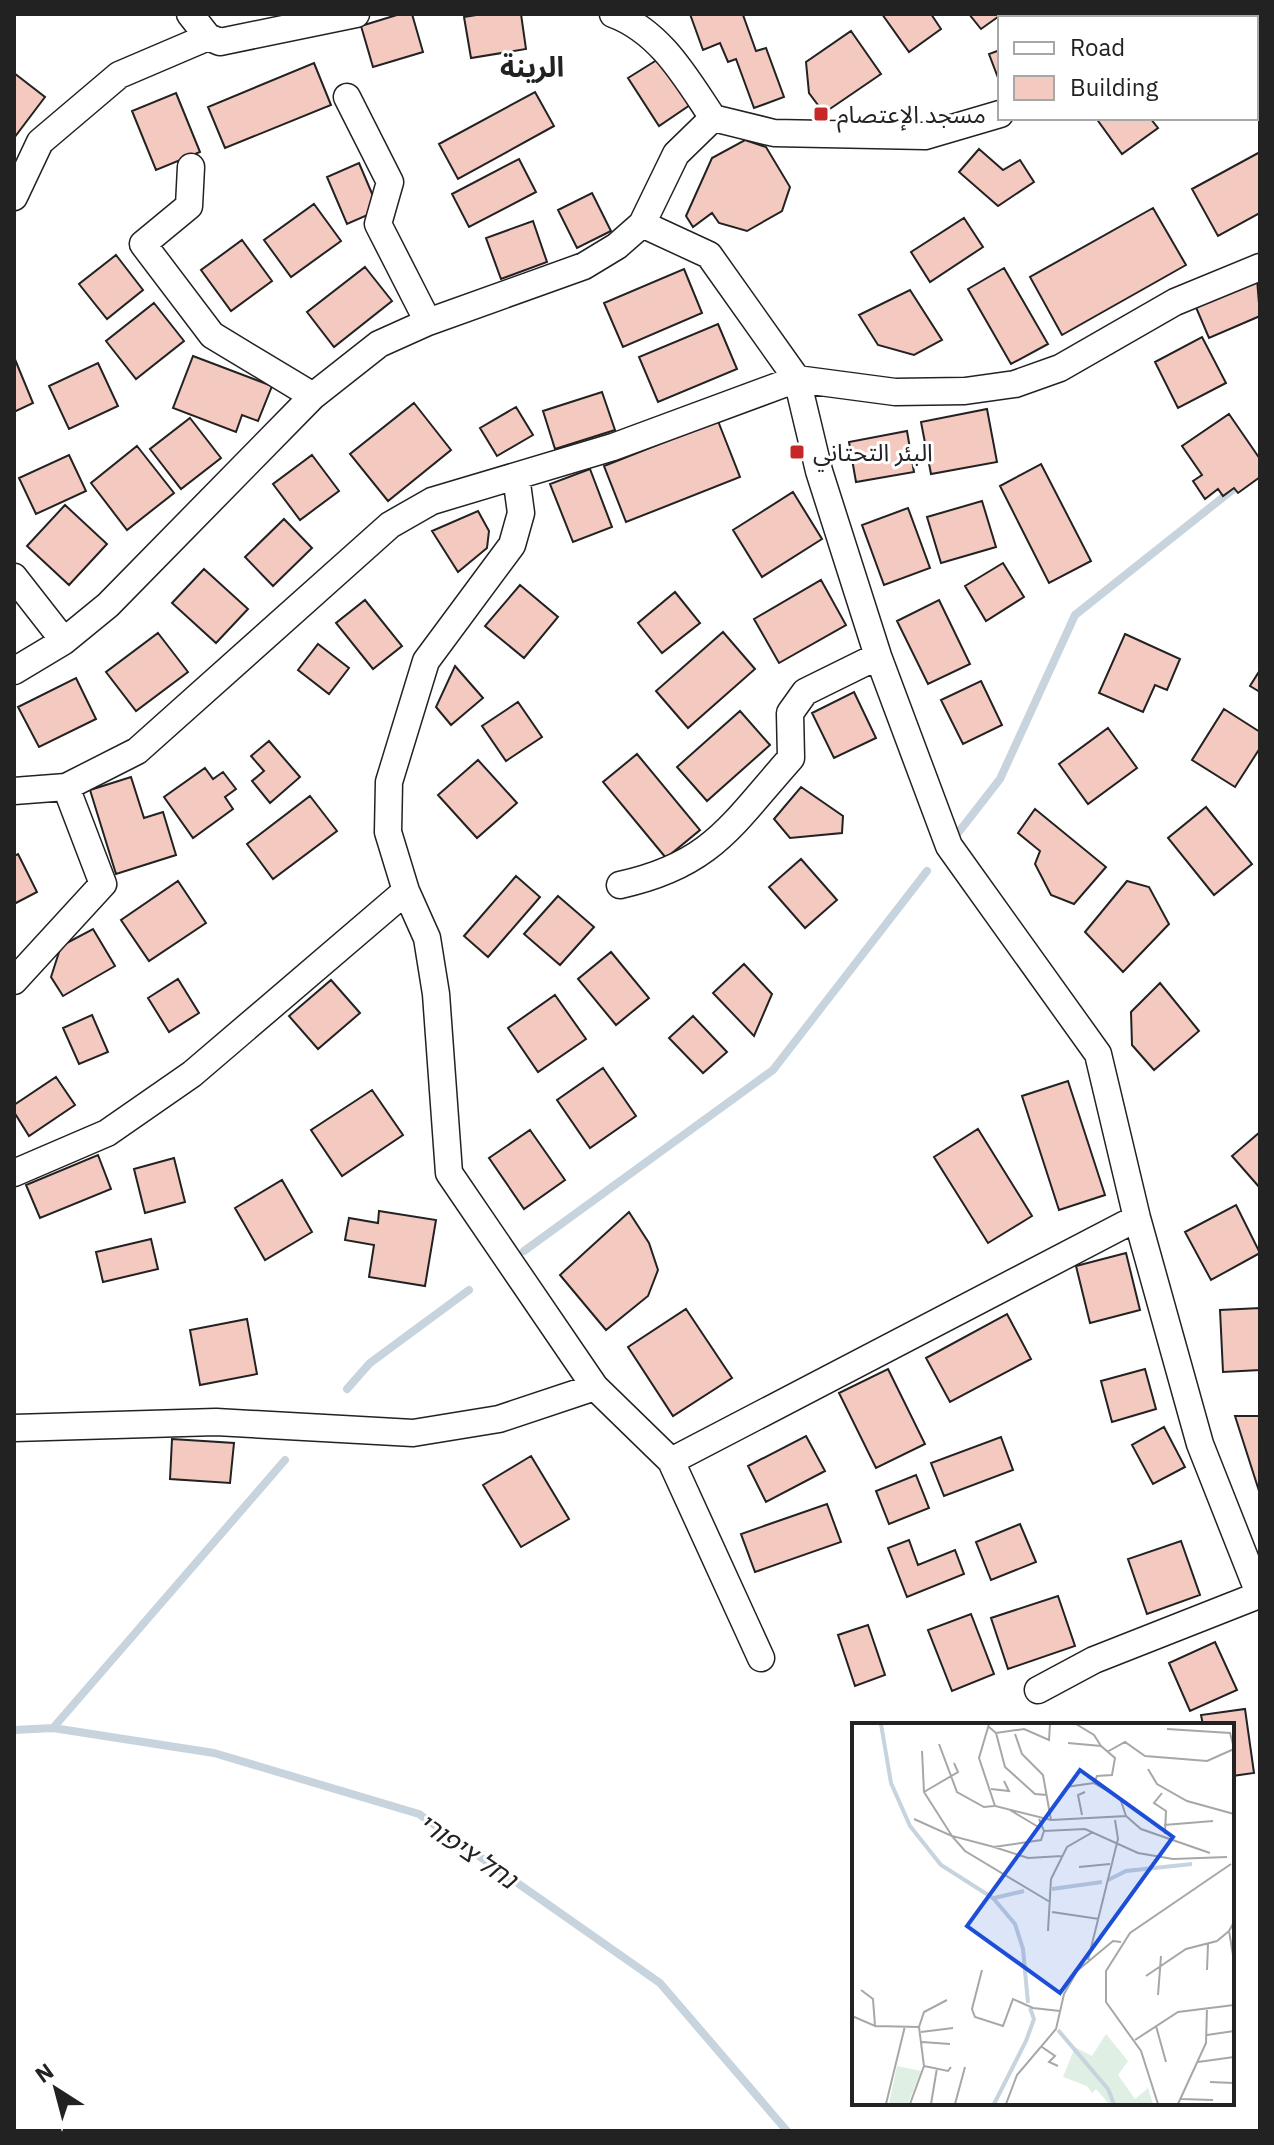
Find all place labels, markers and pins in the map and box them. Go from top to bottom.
place label: مسجد الإعتصام [837,98,986,133]
marker: مسجد الإعتصام [812,105,830,123]
place label: البئر التحتاني [813,436,933,472]
marker: البئر التحتاني [788,443,806,461]

